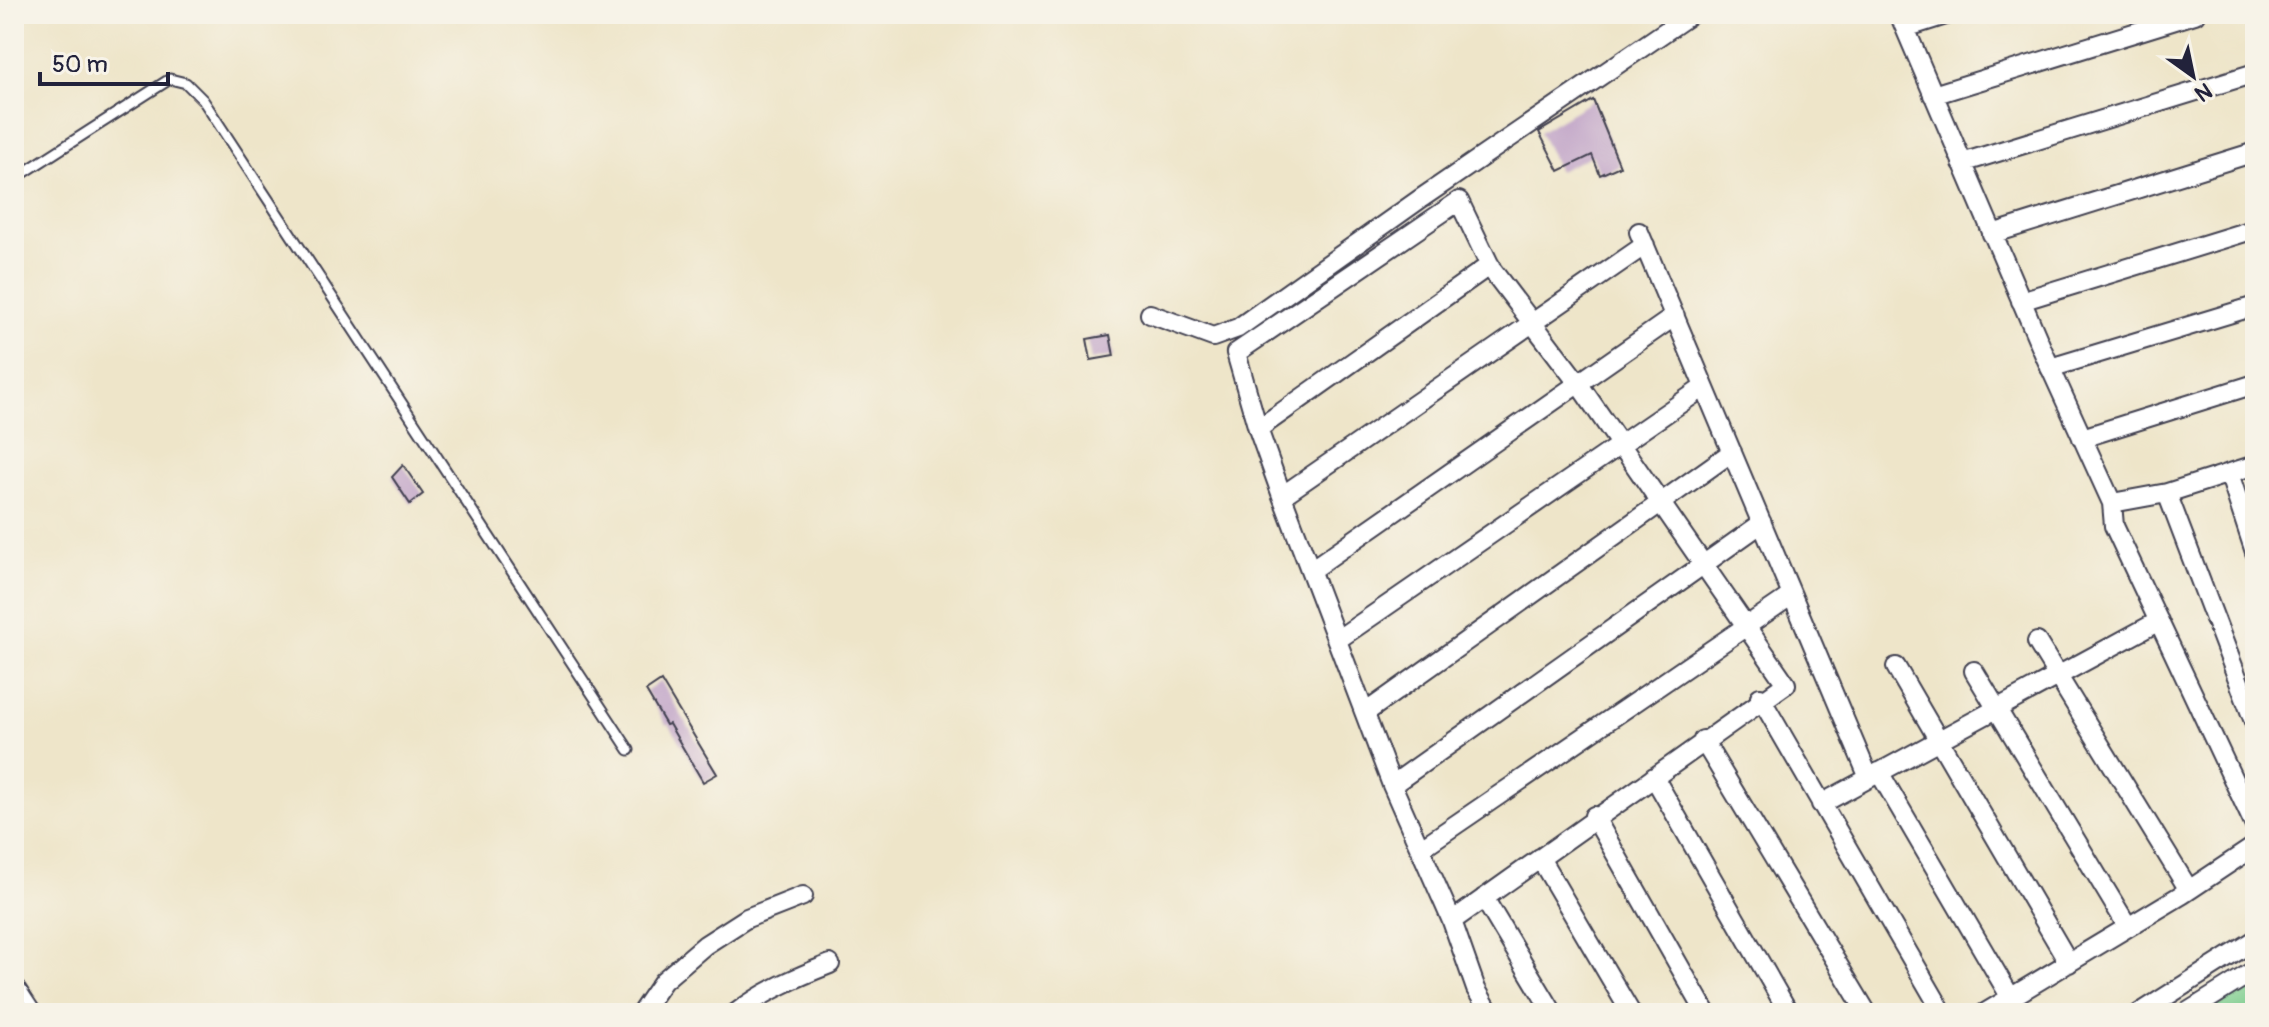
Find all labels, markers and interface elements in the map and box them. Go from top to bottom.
scale bar [40,36,168,86]
north arrow [2153,36,2233,116]
text: 50 m [52,50,108,79]
text: N [2189,76,2217,108]

